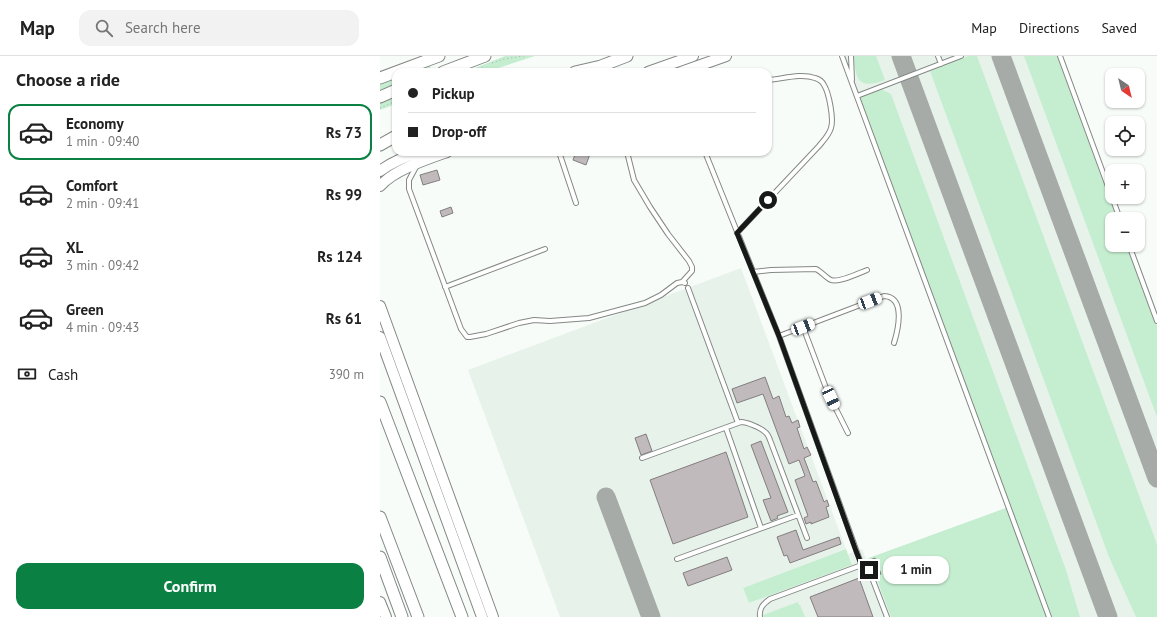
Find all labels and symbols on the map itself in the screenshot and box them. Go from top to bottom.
north arrow [1105,68,1145,108]
route start [759,191,777,209]
car [857,291,883,311]
car [790,317,816,337]
car [820,385,842,411]
callout: 1 min [883,556,949,584]
route end [860,561,878,579]

